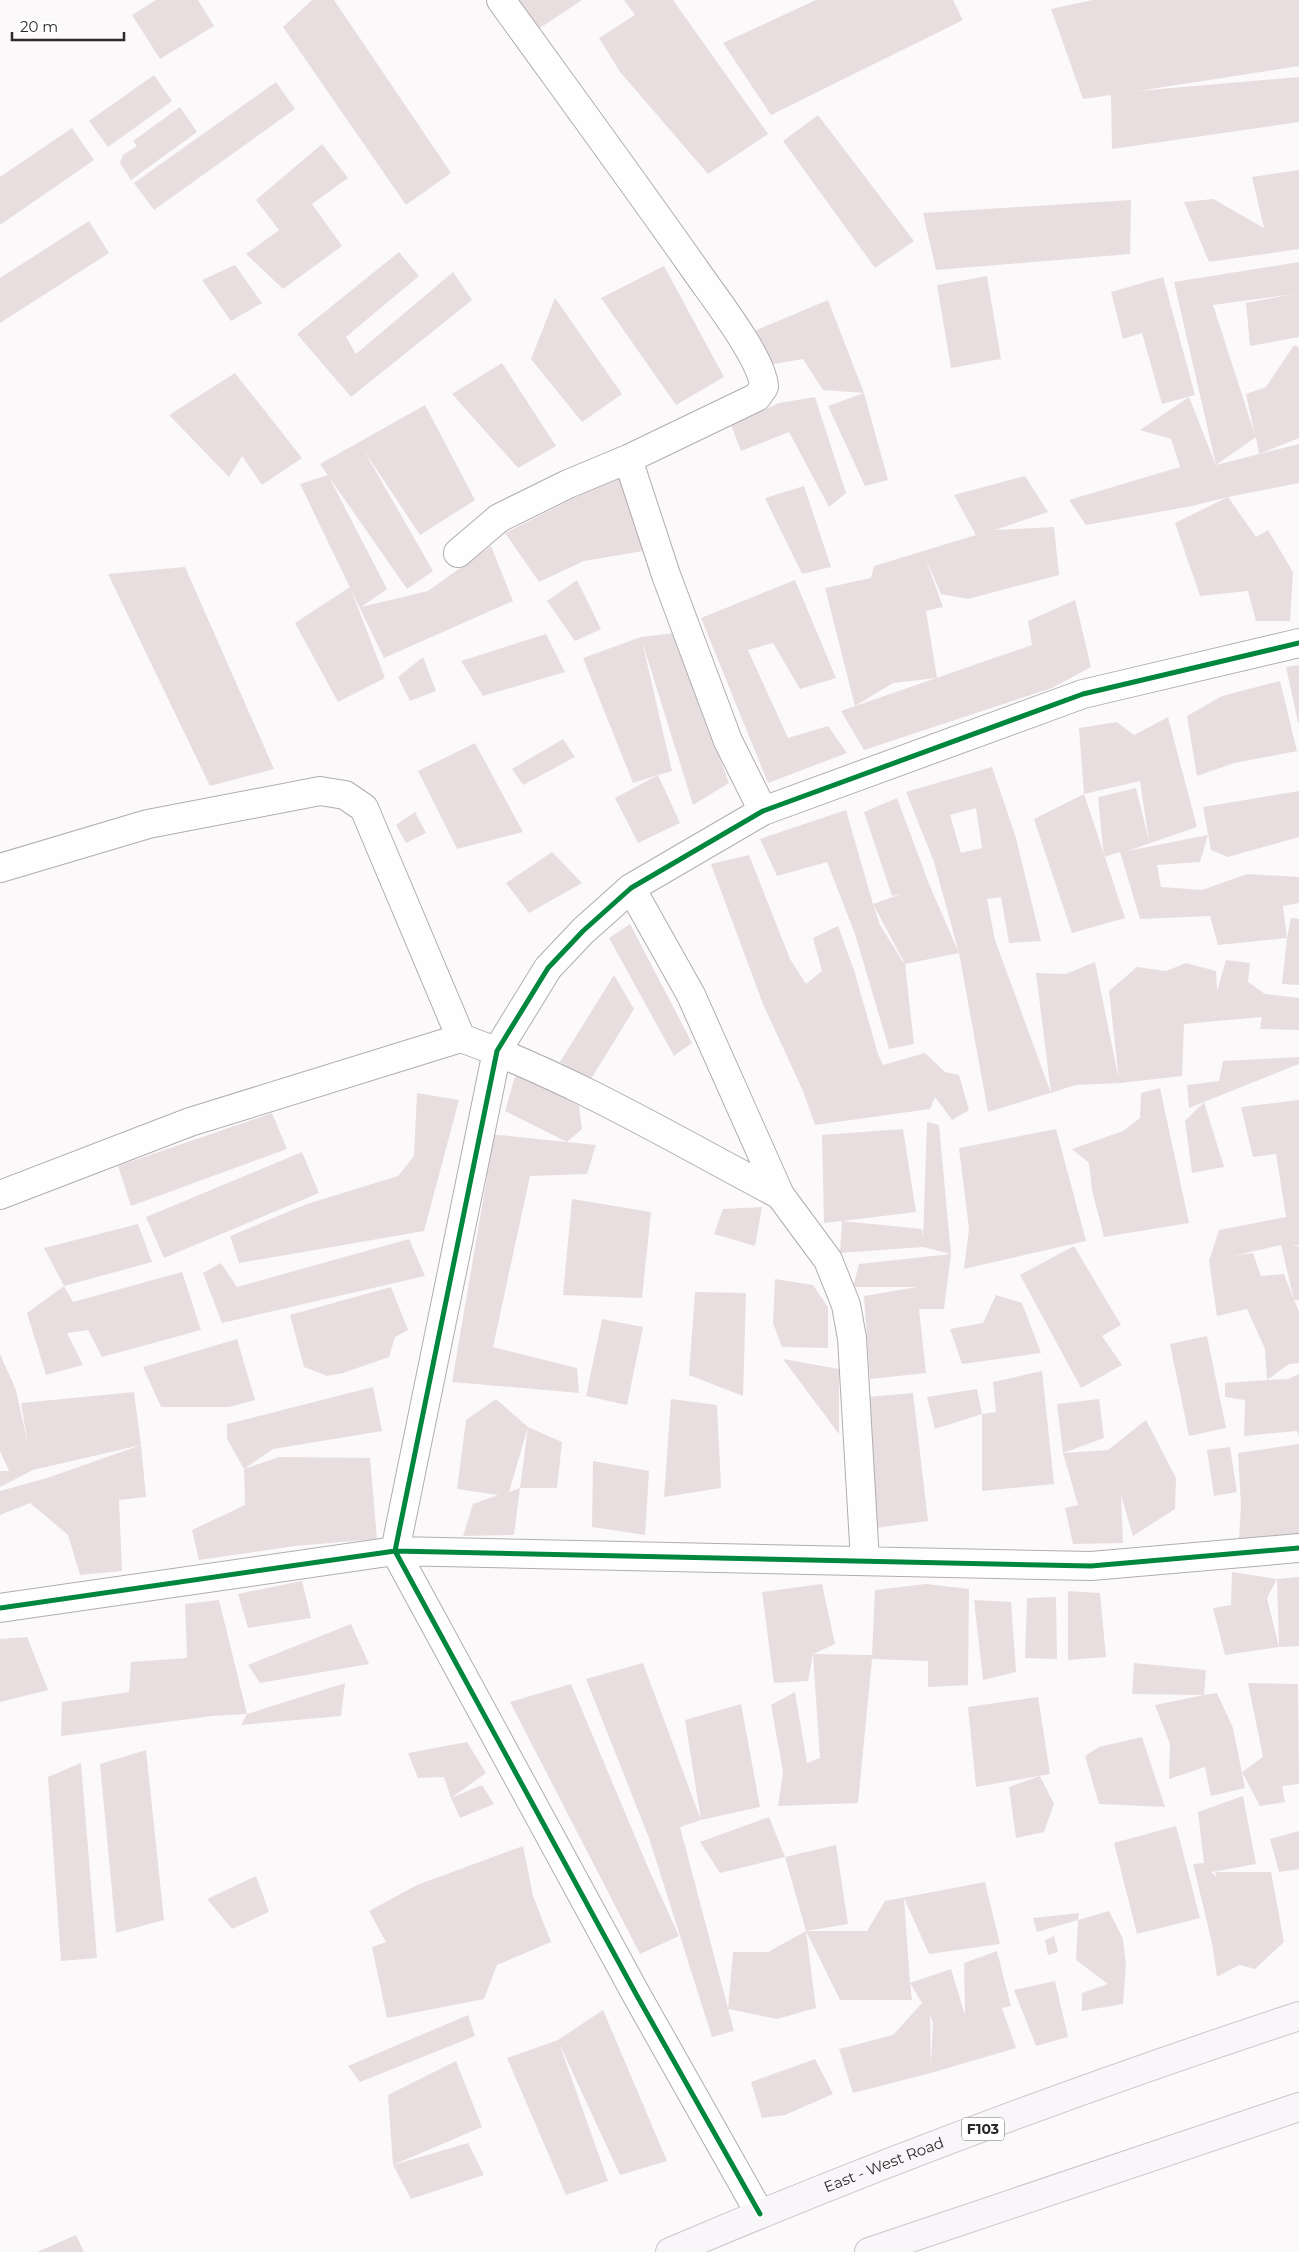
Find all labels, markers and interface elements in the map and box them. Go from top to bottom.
scale bar [12,10,125,42]
text: 20 m [20,17,58,36]
road number: F103 [962,2118,1004,2140]
street label: East - West Road [821,2133,947,2196]

